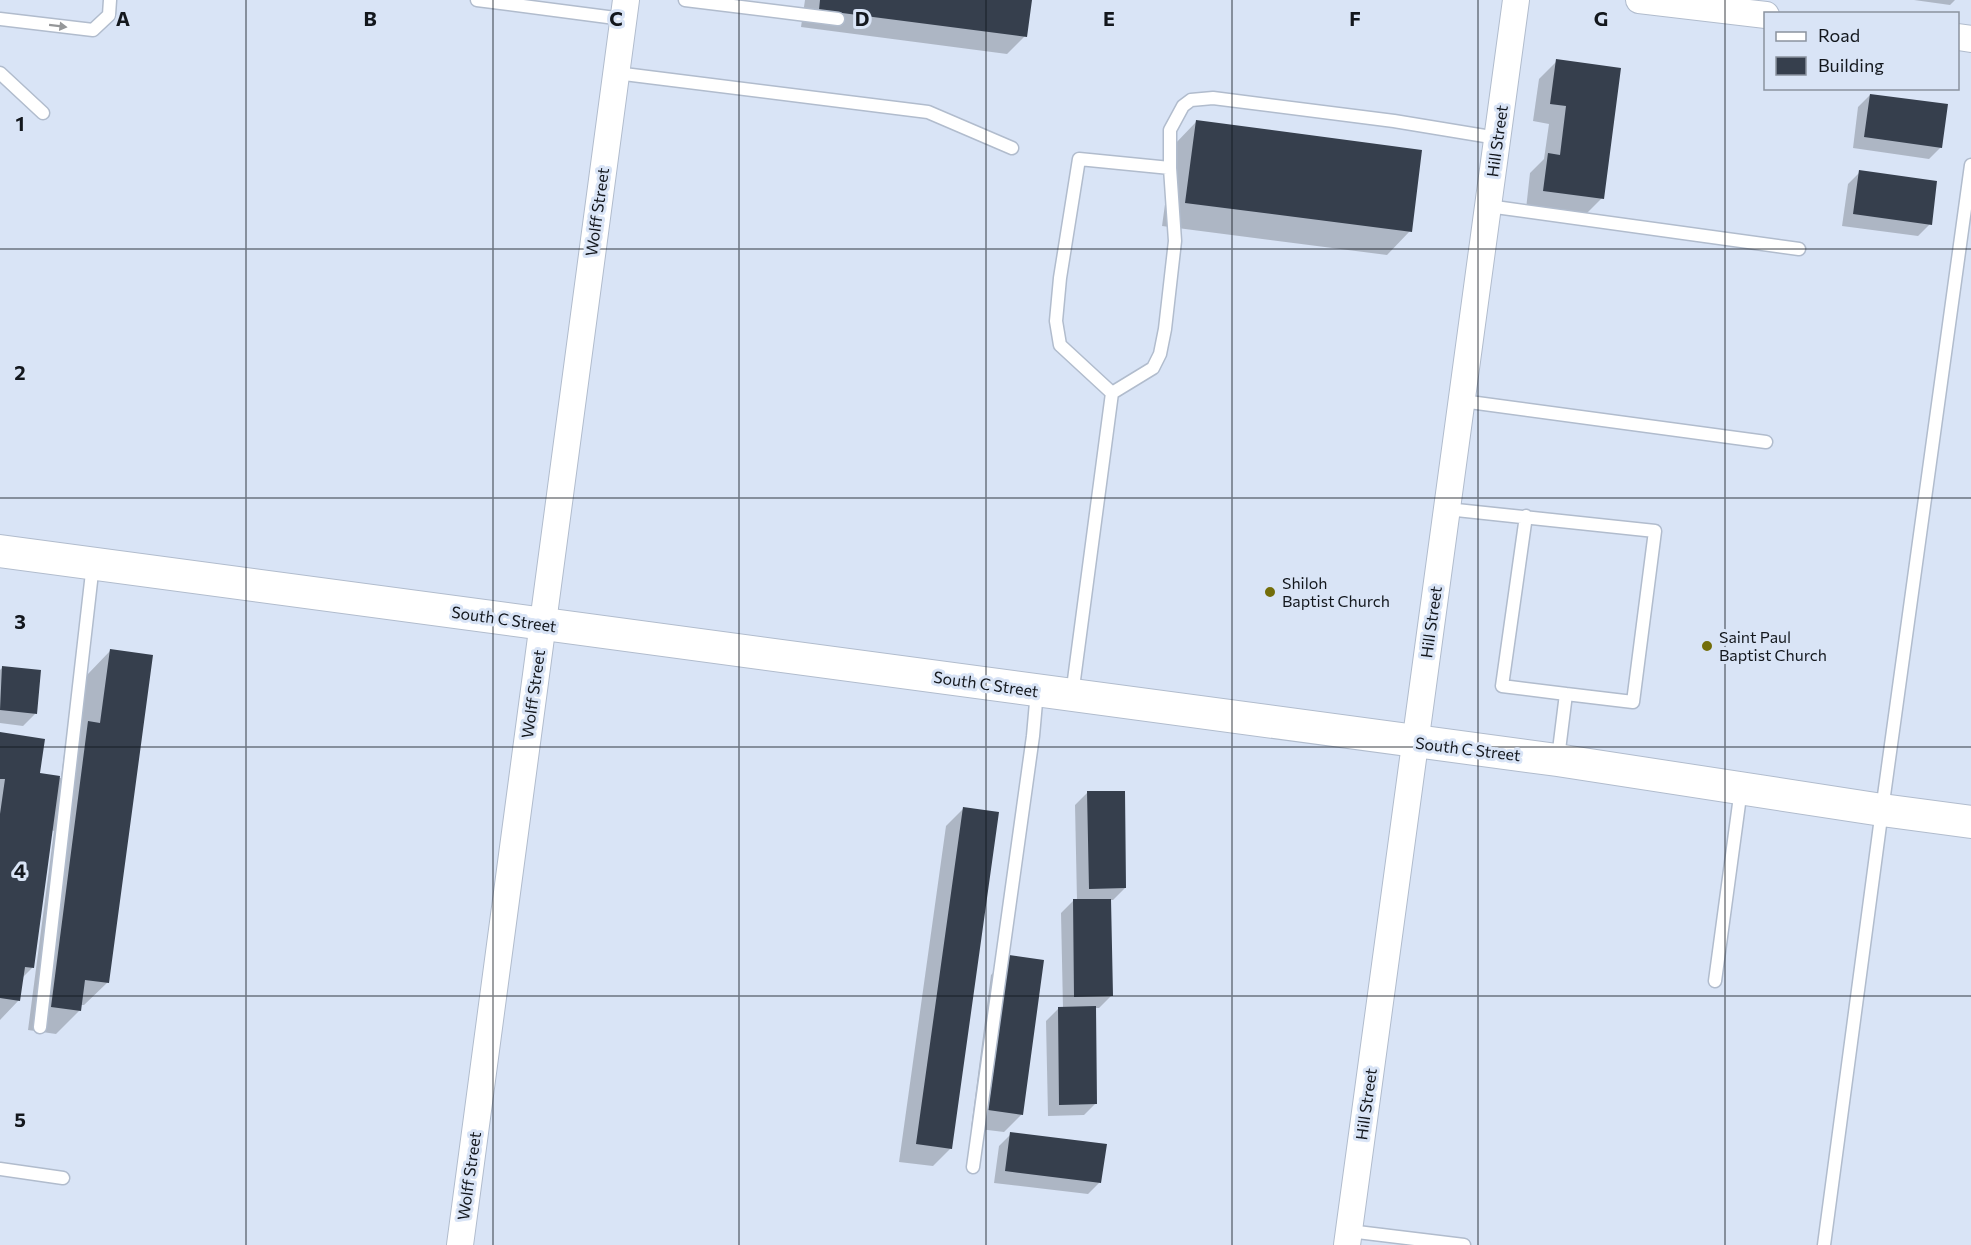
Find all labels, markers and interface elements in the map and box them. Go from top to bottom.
text: A [116,6,130,30]
text: B [363,6,377,30]
text: C [609,6,623,30]
text: D [855,6,869,30]
text: E [1103,6,1115,30]
text: F [1349,6,1361,30]
text: G [1594,6,1608,30]
legend [1764,12,1959,90]
one-way arrow [49,21,68,31]
text: Road [1818,24,1860,46]
text: Building [1818,54,1884,76]
street label: Hill Street [1482,103,1511,178]
text: 1 [15,111,25,135]
street label: Wolff Street [581,166,612,258]
text: 2 [14,360,26,384]
place label: Shiloh Baptist Church [1282,573,1390,610]
street label: Hill Street [1416,584,1445,659]
marker: Shiloh Baptist Church [1263,585,1277,599]
street label: South C Street [450,602,558,635]
text: 3 [14,609,26,633]
place label: Saint Paul Baptist Church [1719,627,1827,664]
marker: Saint Paul Baptist Church [1700,639,1714,653]
street label: Wolff Street [517,648,548,740]
street label: South C Street [932,667,1040,700]
street label: South C Street [1414,733,1522,764]
text: 4 [14,858,26,882]
street label: Hill Street [1351,1066,1380,1141]
text: 5 [14,1107,26,1131]
street label: Wolff Street [453,1130,484,1222]

